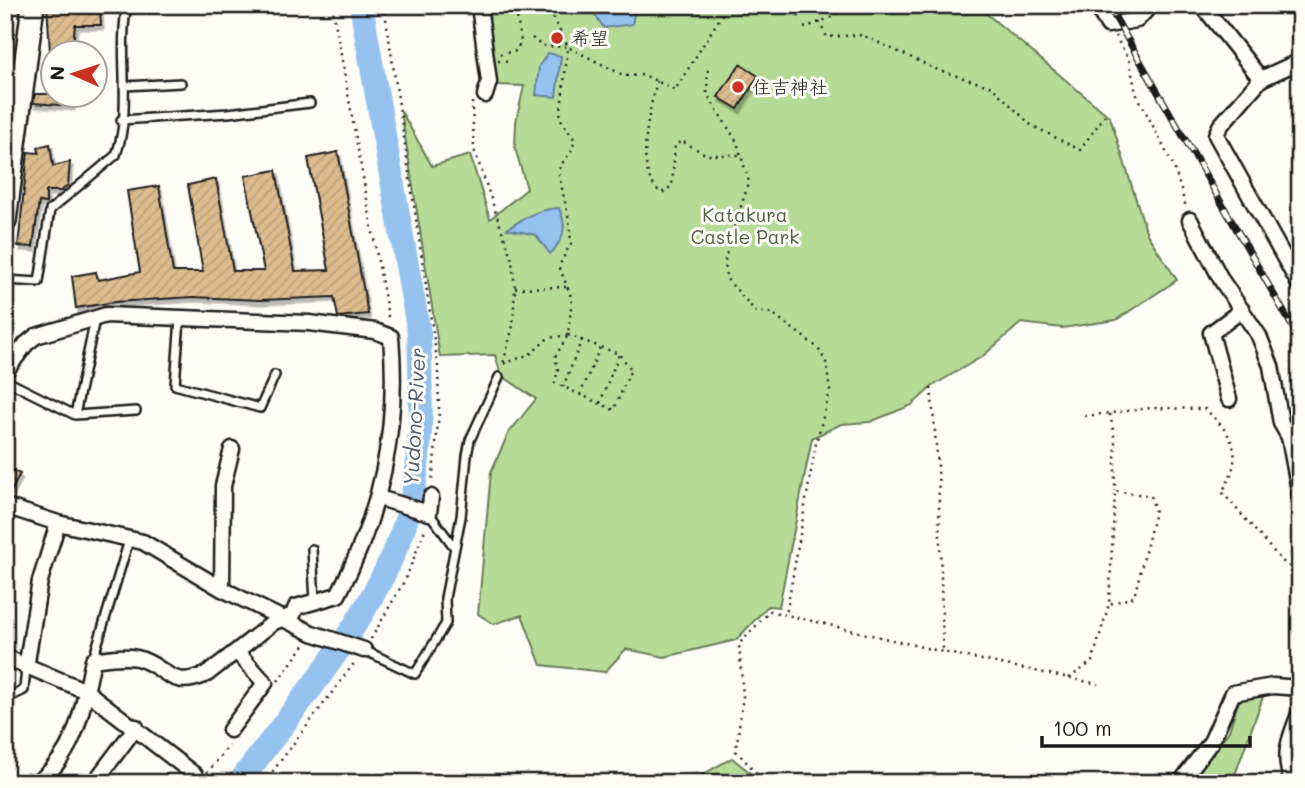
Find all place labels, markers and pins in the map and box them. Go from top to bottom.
place label: 希望 [571,25,609,50]
marker: 希望 [549,30,565,46]
place label: 住吉神社 [752,74,828,99]
marker: 住吉神社 [730,79,746,95]

